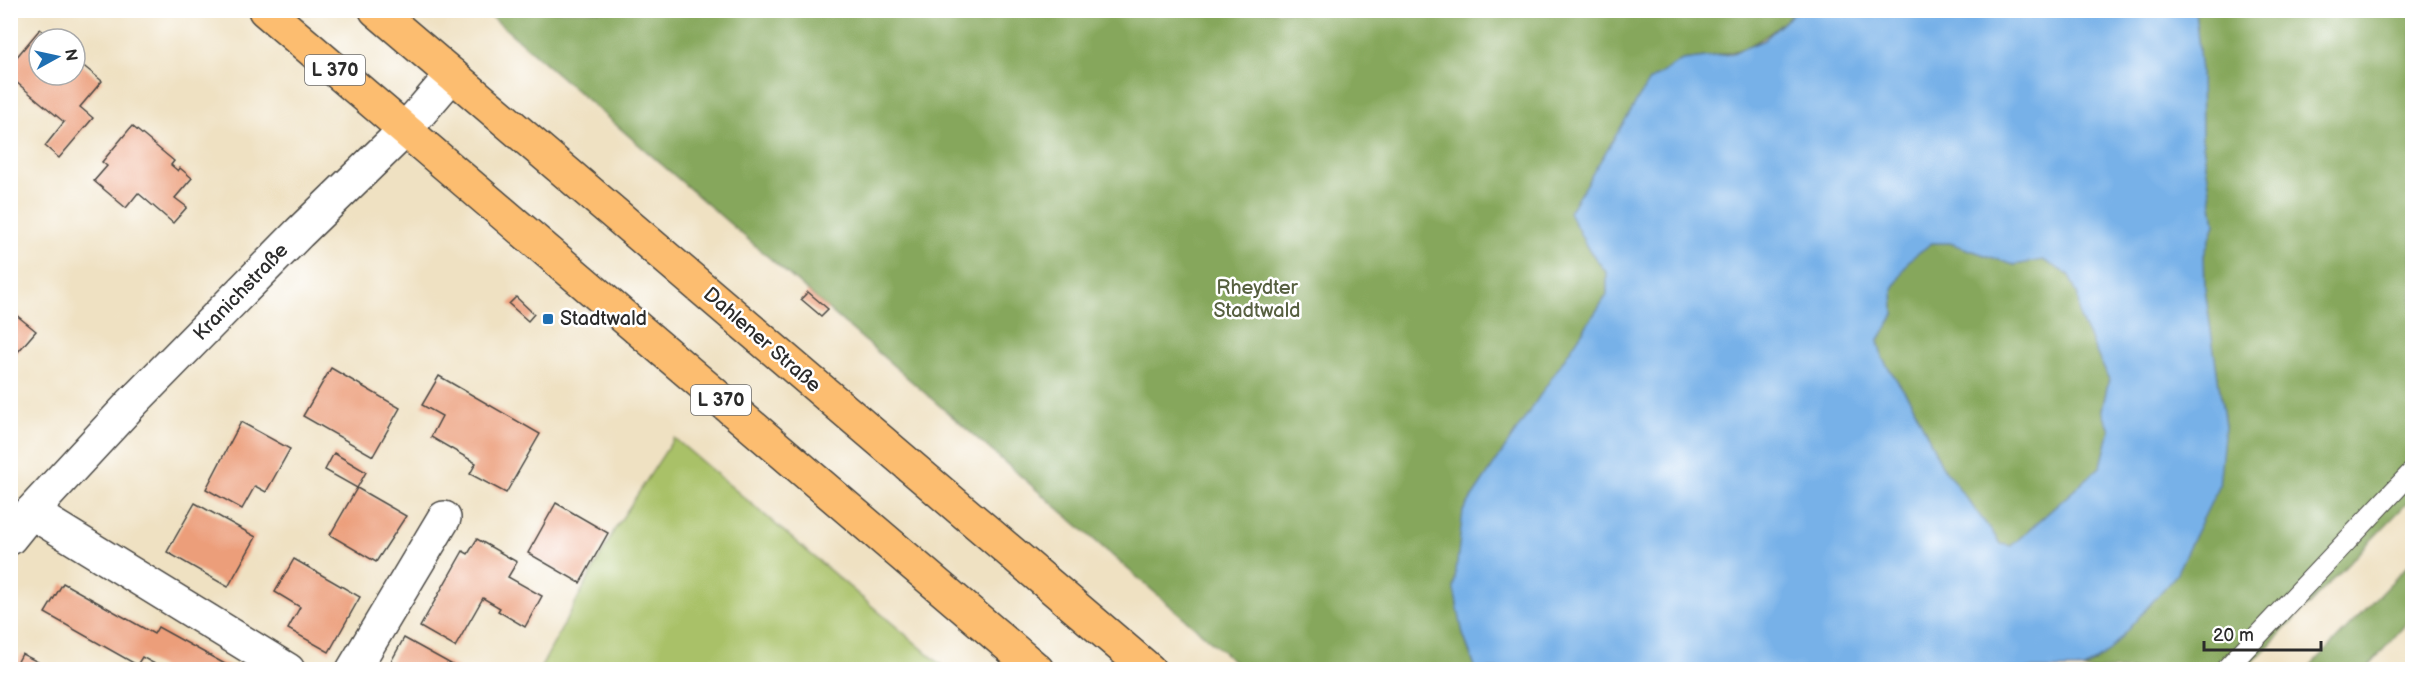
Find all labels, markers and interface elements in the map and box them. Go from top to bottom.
north arrow [27,27,87,87]
text: N [60,48,81,62]
road number: L 370 [305,55,365,85]
street label: Kranichstraße [189,238,293,346]
park label: Rheydter Stadtwald [1214,276,1300,323]
street label: Dahlener Straße [698,283,826,398]
place label: Stadtwald [560,307,647,331]
marker: Stadtwald [541,312,555,326]
road number: L 370 [691,385,751,415]
scale bar [2204,614,2321,652]
text: 20 m [2213,625,2254,646]

